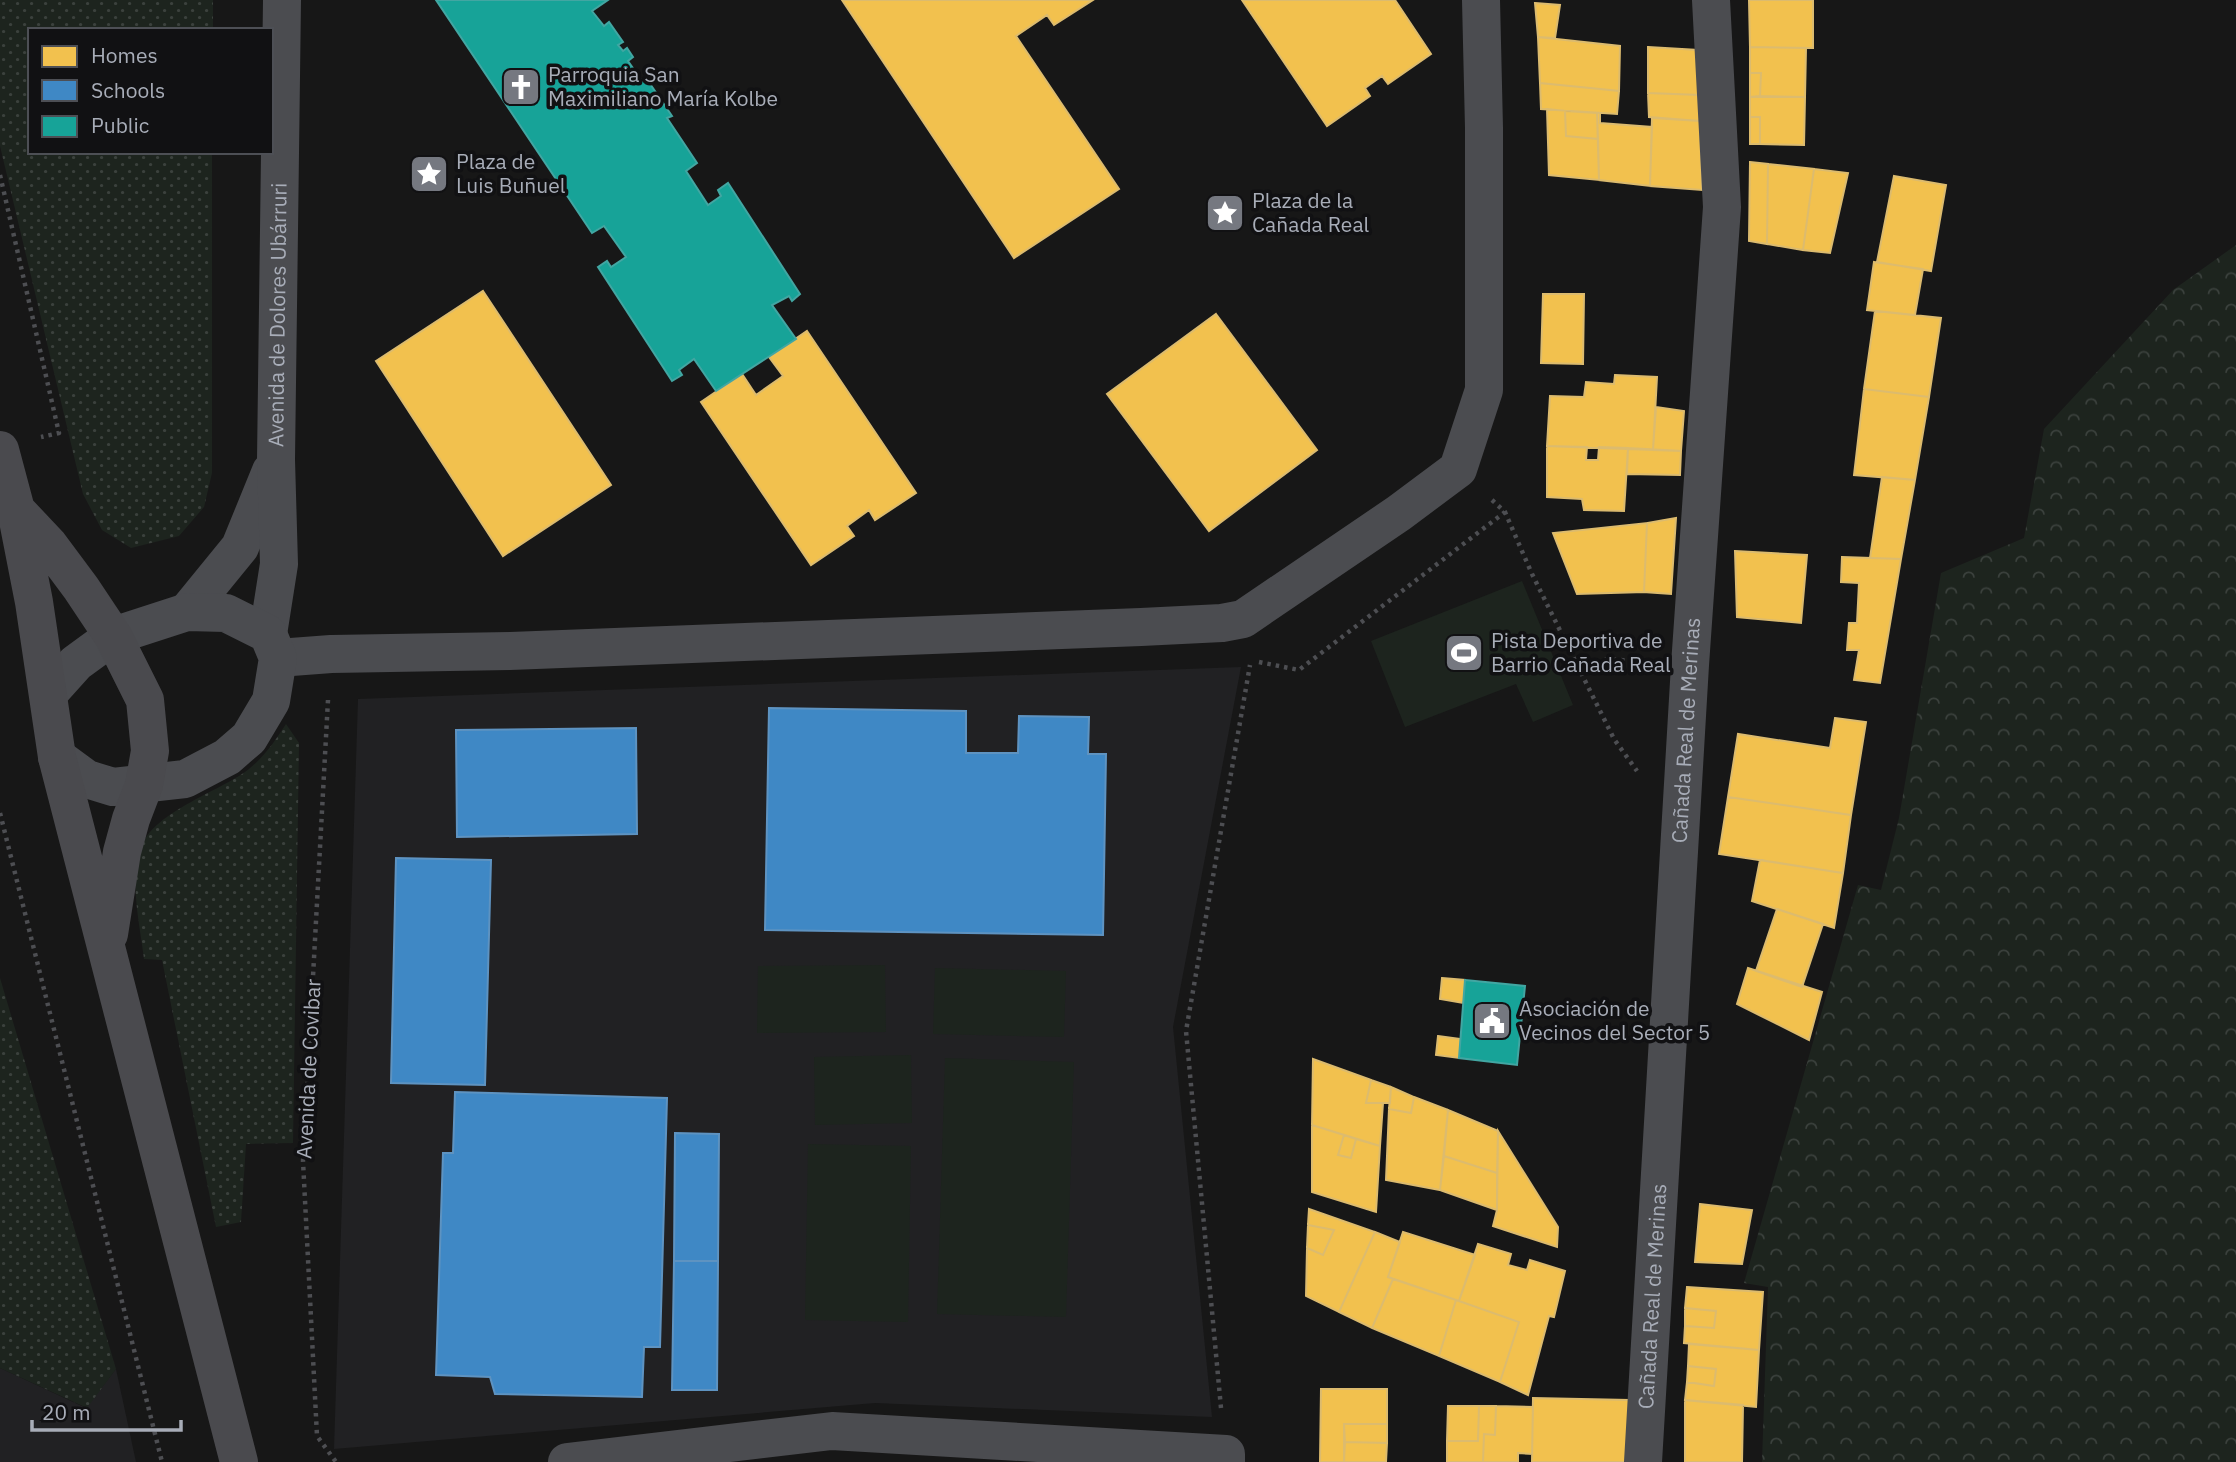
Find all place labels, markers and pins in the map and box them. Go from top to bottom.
place label: Parroquia San Maximiliano María Kolbe [548,60,778,112]
church icon: Parroquia San Maximiliano María Kolbe [500,66,542,108]
place label: Plaza de Luis Buñuel [456,147,566,199]
place icon: Plaza de Luis Buñuel [408,153,450,195]
place label: Plaza de la Cañada Real [1252,186,1370,238]
place icon: Plaza de la Cañada Real [1204,192,1246,234]
place label: Pista Deportiva de Barrio Cañada Real [1491,626,1671,678]
sports icon: Pista Deportiva de Barrio Cañada Real [1443,632,1485,674]
place label: Asociación de Vecinos del Sector 5 [1519,994,1710,1046]
public building icon: Asociación de Vecinos del Sector 5 [1471,1000,1513,1042]

